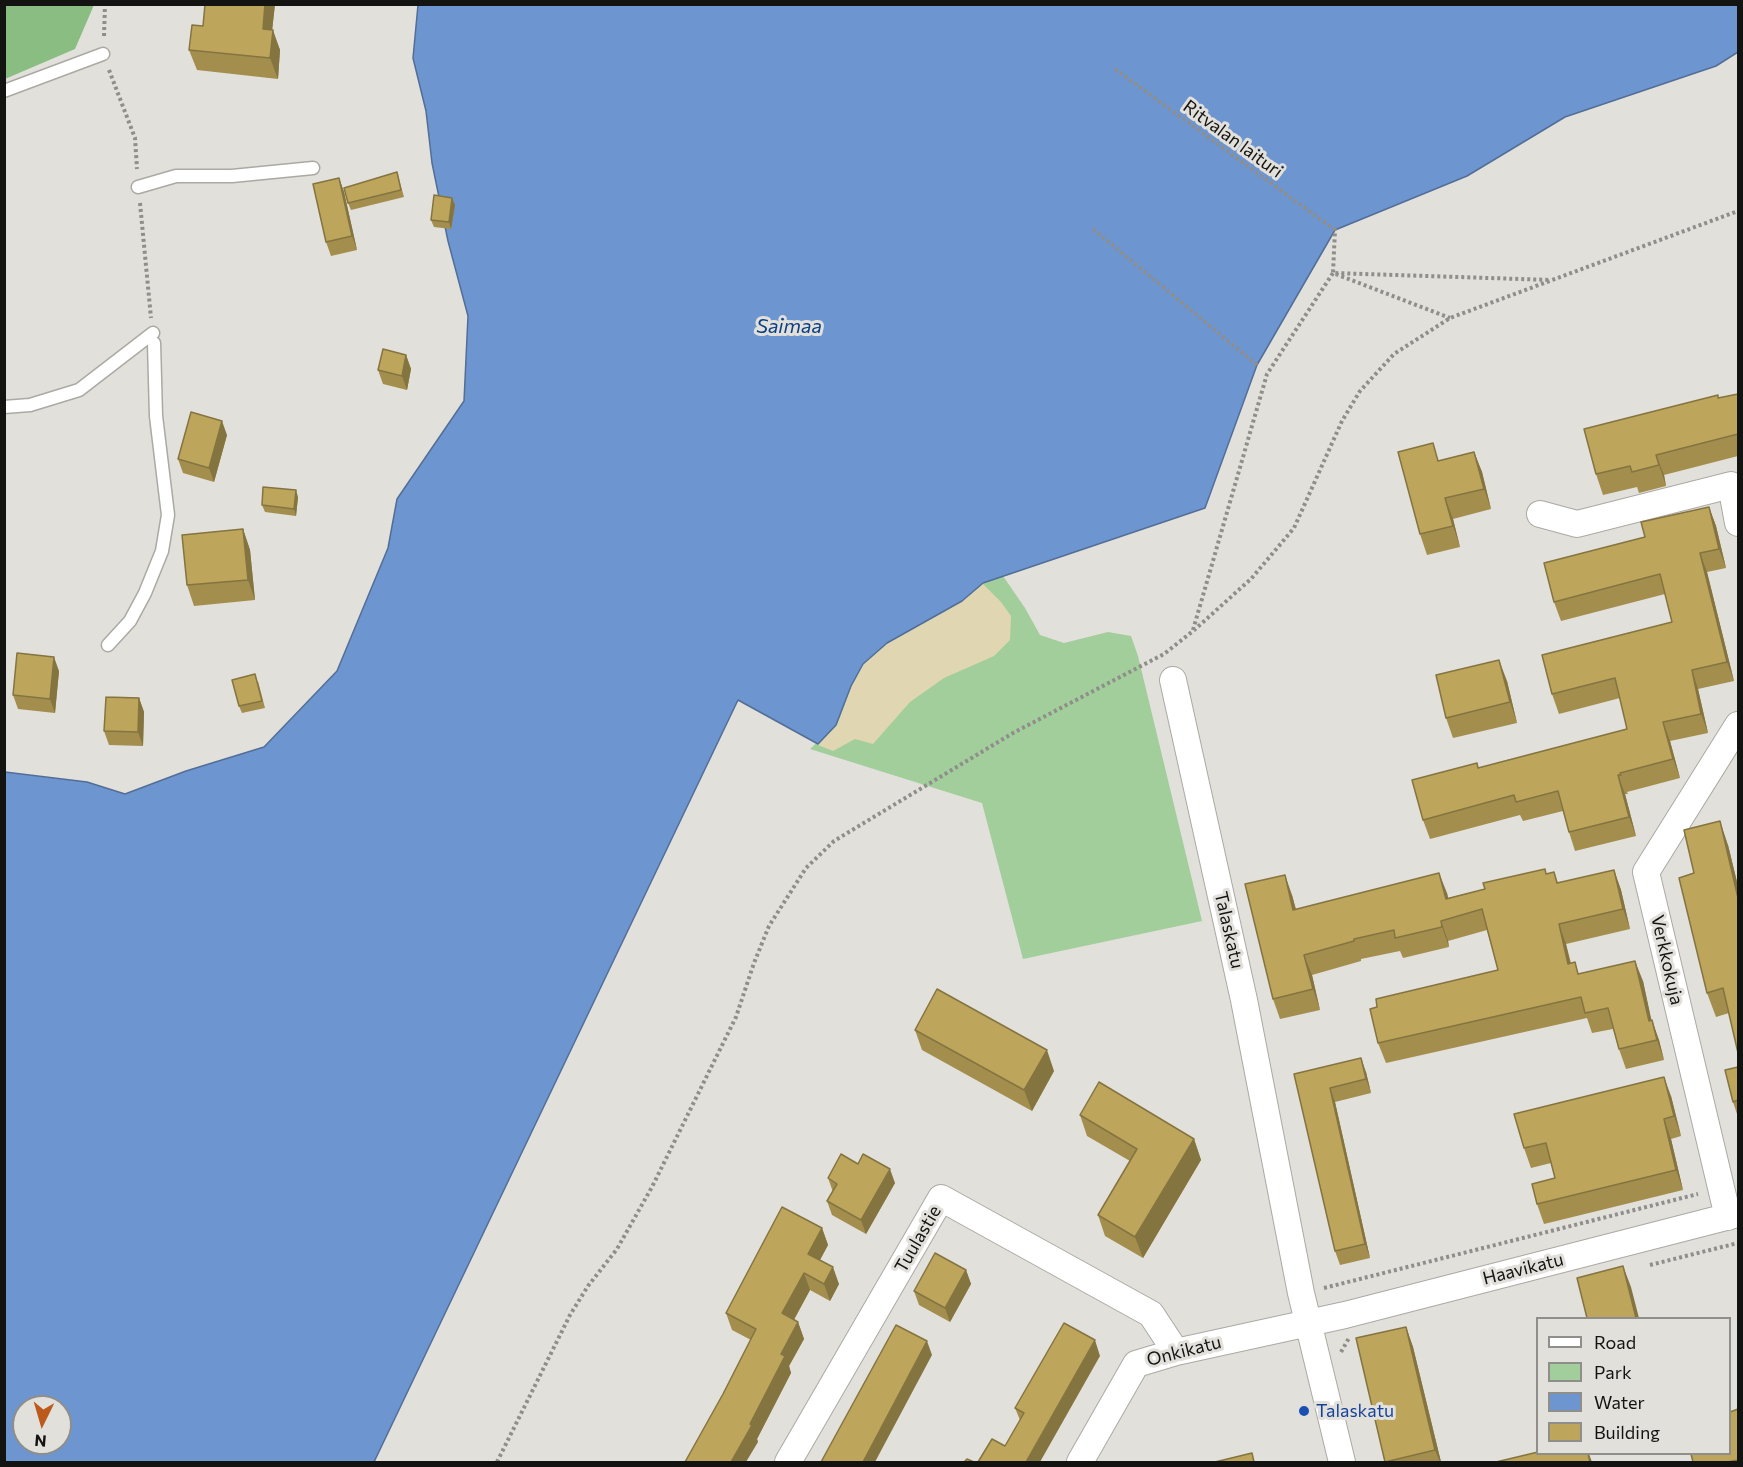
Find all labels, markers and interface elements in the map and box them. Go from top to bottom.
street label: Ritvalan laituri [1179,96,1287,182]
water label: Saimaa [756,314,822,338]
street label: Talaskatu [1210,889,1248,971]
street label: Verkkokuja [1646,913,1688,1007]
street label: Tuulastie [890,1202,946,1276]
street label: Haavikatu [1480,1249,1566,1289]
legend [1536,1317,1731,1455]
street label: Onkikatu [1145,1331,1223,1371]
text: Road [1594,1331,1636,1353]
text: Park [1594,1361,1632,1383]
text: Water [1594,1391,1645,1413]
north arrow [12,1395,72,1455]
place label: Talaskatu [1316,1400,1394,1422]
marker: Talaskatu [1297,1404,1311,1418]
text: Building [1594,1421,1660,1443]
text: N [34,1431,47,1451]

